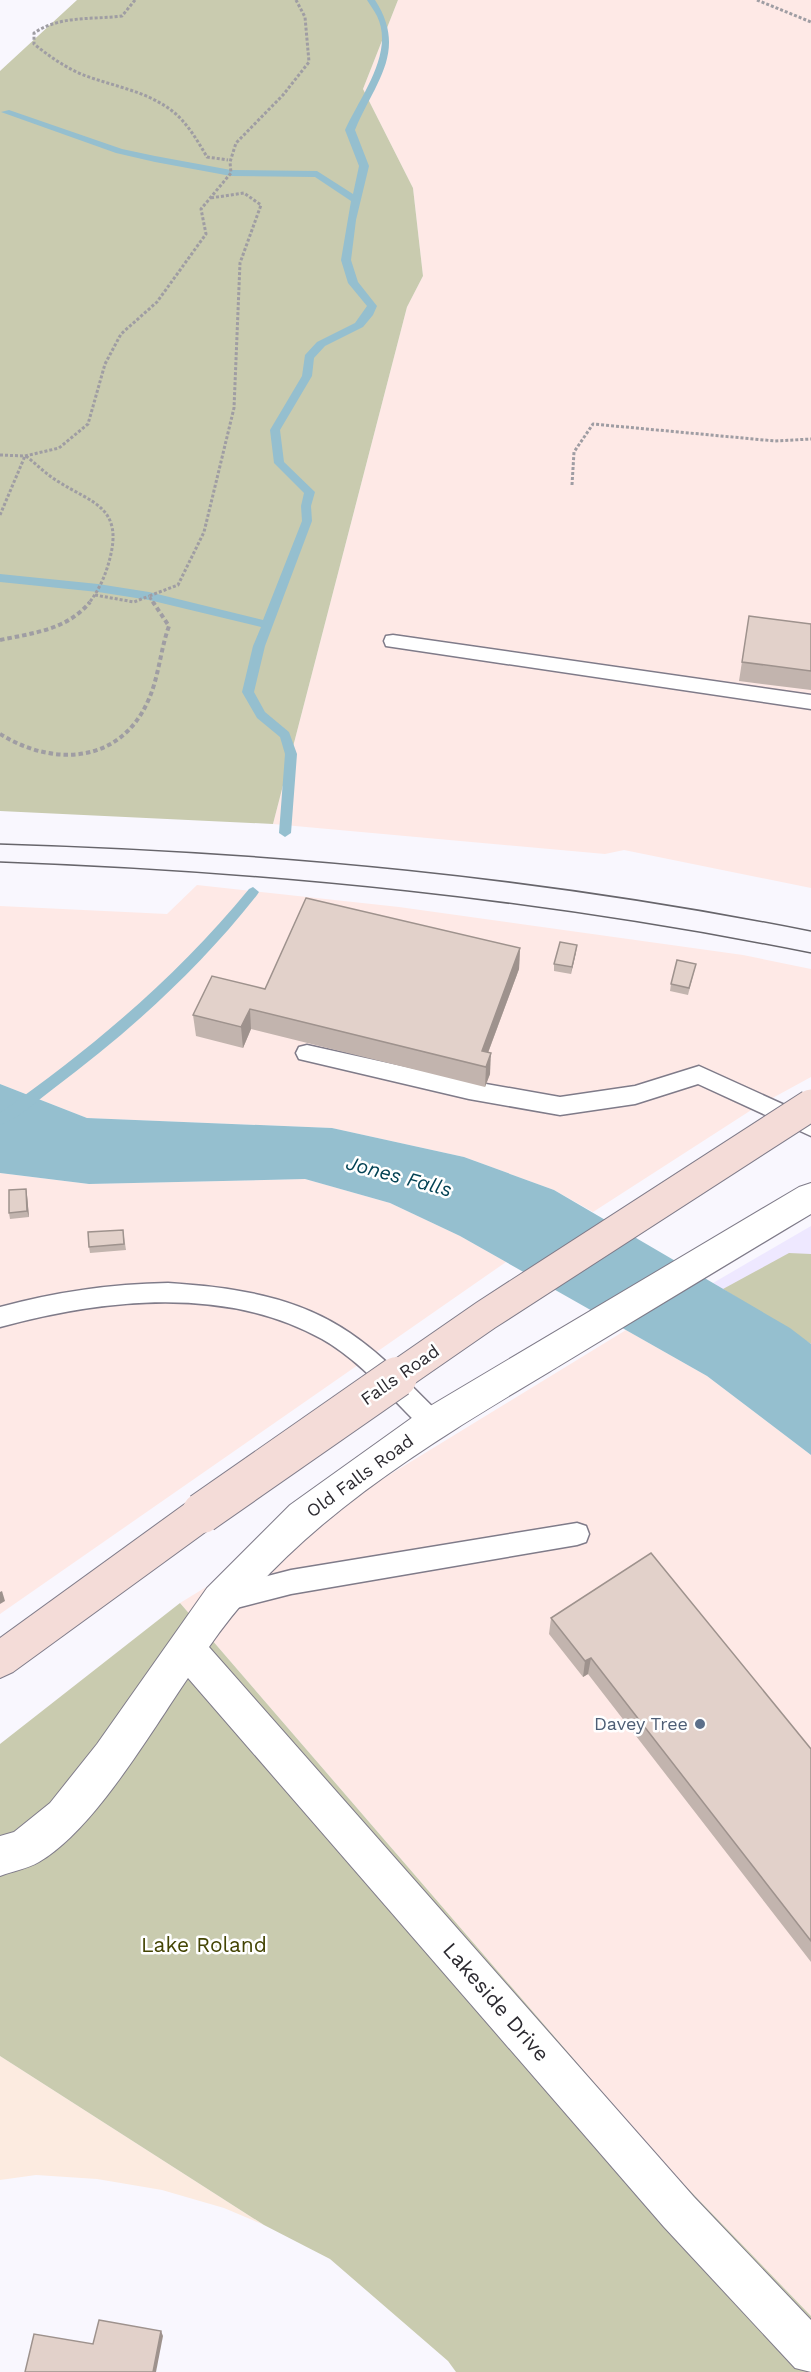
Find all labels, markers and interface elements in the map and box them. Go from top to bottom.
water label: Jones Falls [344,1150,454,1202]
street label: Falls Road [356,1340,443,1409]
street label: Old Falls Road [302,1430,417,1521]
place label: Davey Tree [594,1713,688,1734]
marker: Davey Tree [693,1717,707,1731]
park label: Lake Roland [141,1932,267,1957]
street label: Lakeside Drive [438,1937,555,2066]

